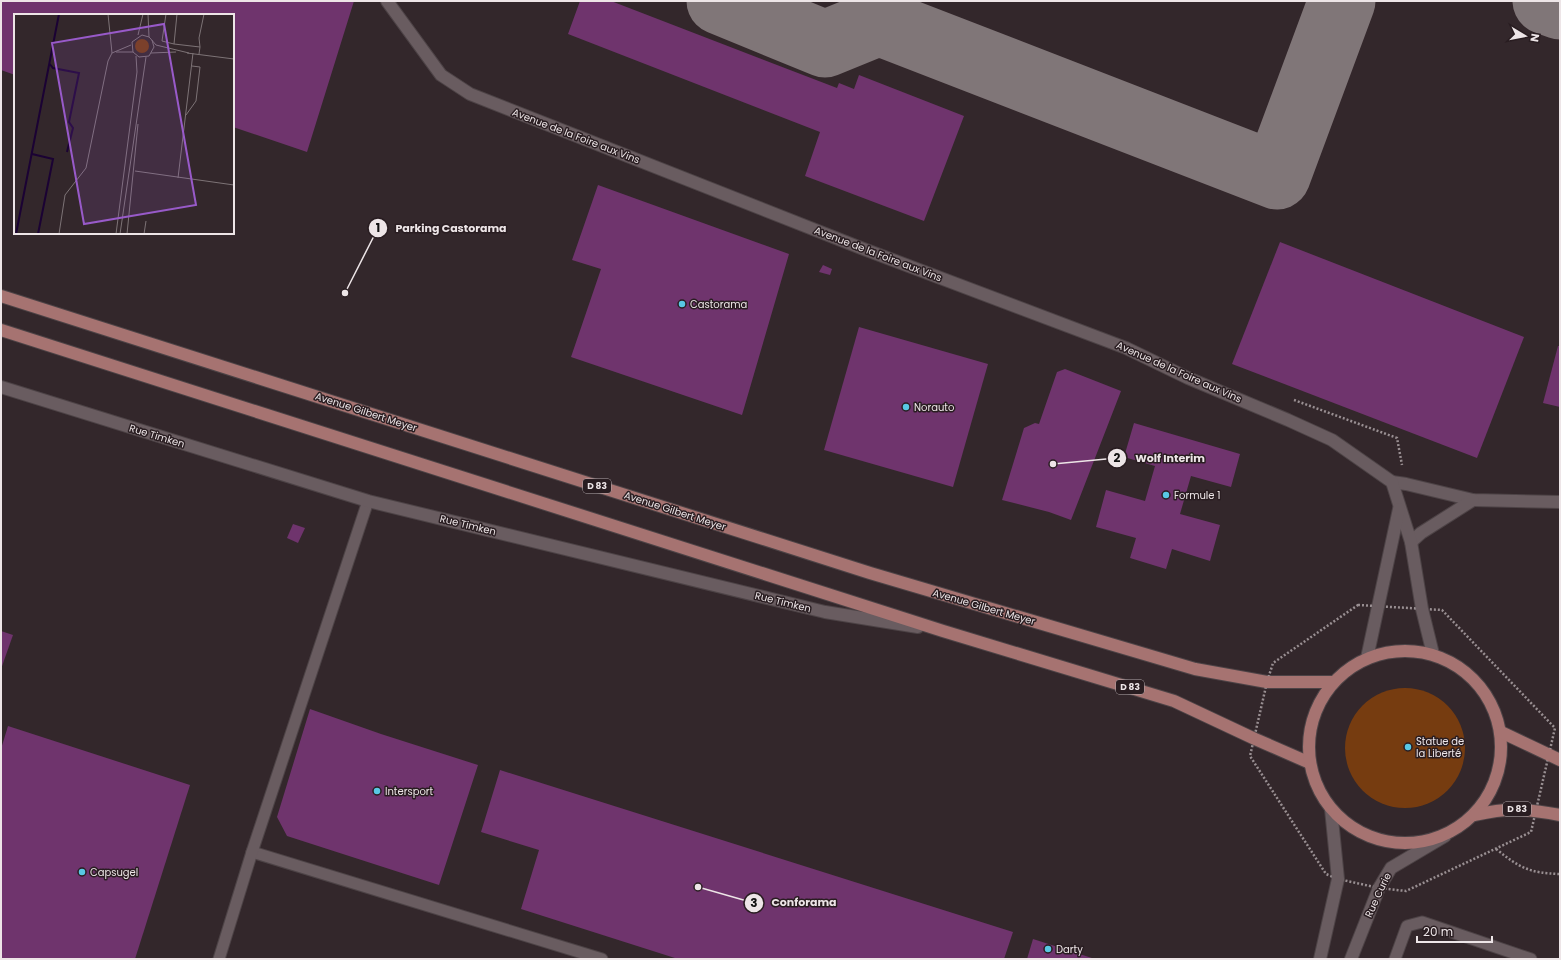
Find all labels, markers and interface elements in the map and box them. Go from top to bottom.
inset map [14,14,234,234]
north arrow [1505,16,1545,56]
text: N [1526,32,1543,43]
street label: Avenue de la Foire aux Vins [510,105,642,167]
callout: Parking Castorama [368,216,515,239]
text: 1 [376,219,380,236]
text: Parking Castorama [395,220,507,236]
street label: Avenue de la Foire aux Vins [812,223,944,285]
place label: Castorama [690,297,747,312]
marker: Castorama [677,299,687,309]
street label: Avenue de la Foire aux Vins [1114,338,1244,406]
street label: Avenue Gilbert Meyer [313,388,419,436]
place label: Norauto [914,400,954,415]
marker: Norauto [901,402,911,412]
street label: Rue Timken [127,420,187,452]
callout: Wolf Interim [1107,447,1213,470]
text: 2 [1114,449,1121,466]
text: Wolf Interim [1135,450,1205,466]
road number: D 83 [583,479,611,493]
street label: Avenue Gilbert Meyer [622,487,728,535]
place label: Formule 1 [1174,488,1220,503]
marker: Formule 1 [1161,490,1171,500]
street label: Rue Timken [438,511,498,539]
street label: Avenue Gilbert Meyer [931,585,1037,629]
street label: Rue Timken [753,588,813,616]
road number: D 83 [1116,680,1144,694]
place label: Statue de la Liberté [1416,734,1464,761]
marker: Statue de la Liberté [1403,742,1413,752]
place label: Intersport [385,784,434,799]
marker: Intersport [372,786,382,796]
road number: D 83 [1503,802,1531,816]
place label: Capsugel [90,865,138,880]
marker: Capsugel [77,867,87,877]
street label: Rue Curie [1361,870,1395,920]
callout: Conforama [744,891,845,914]
text: 3 [750,894,758,911]
text: Conforama [771,894,837,910]
scale bar [1417,918,1492,944]
text: 20 m [1423,923,1453,940]
place label: Darty [1056,942,1083,957]
marker: Darty [1043,944,1053,954]

